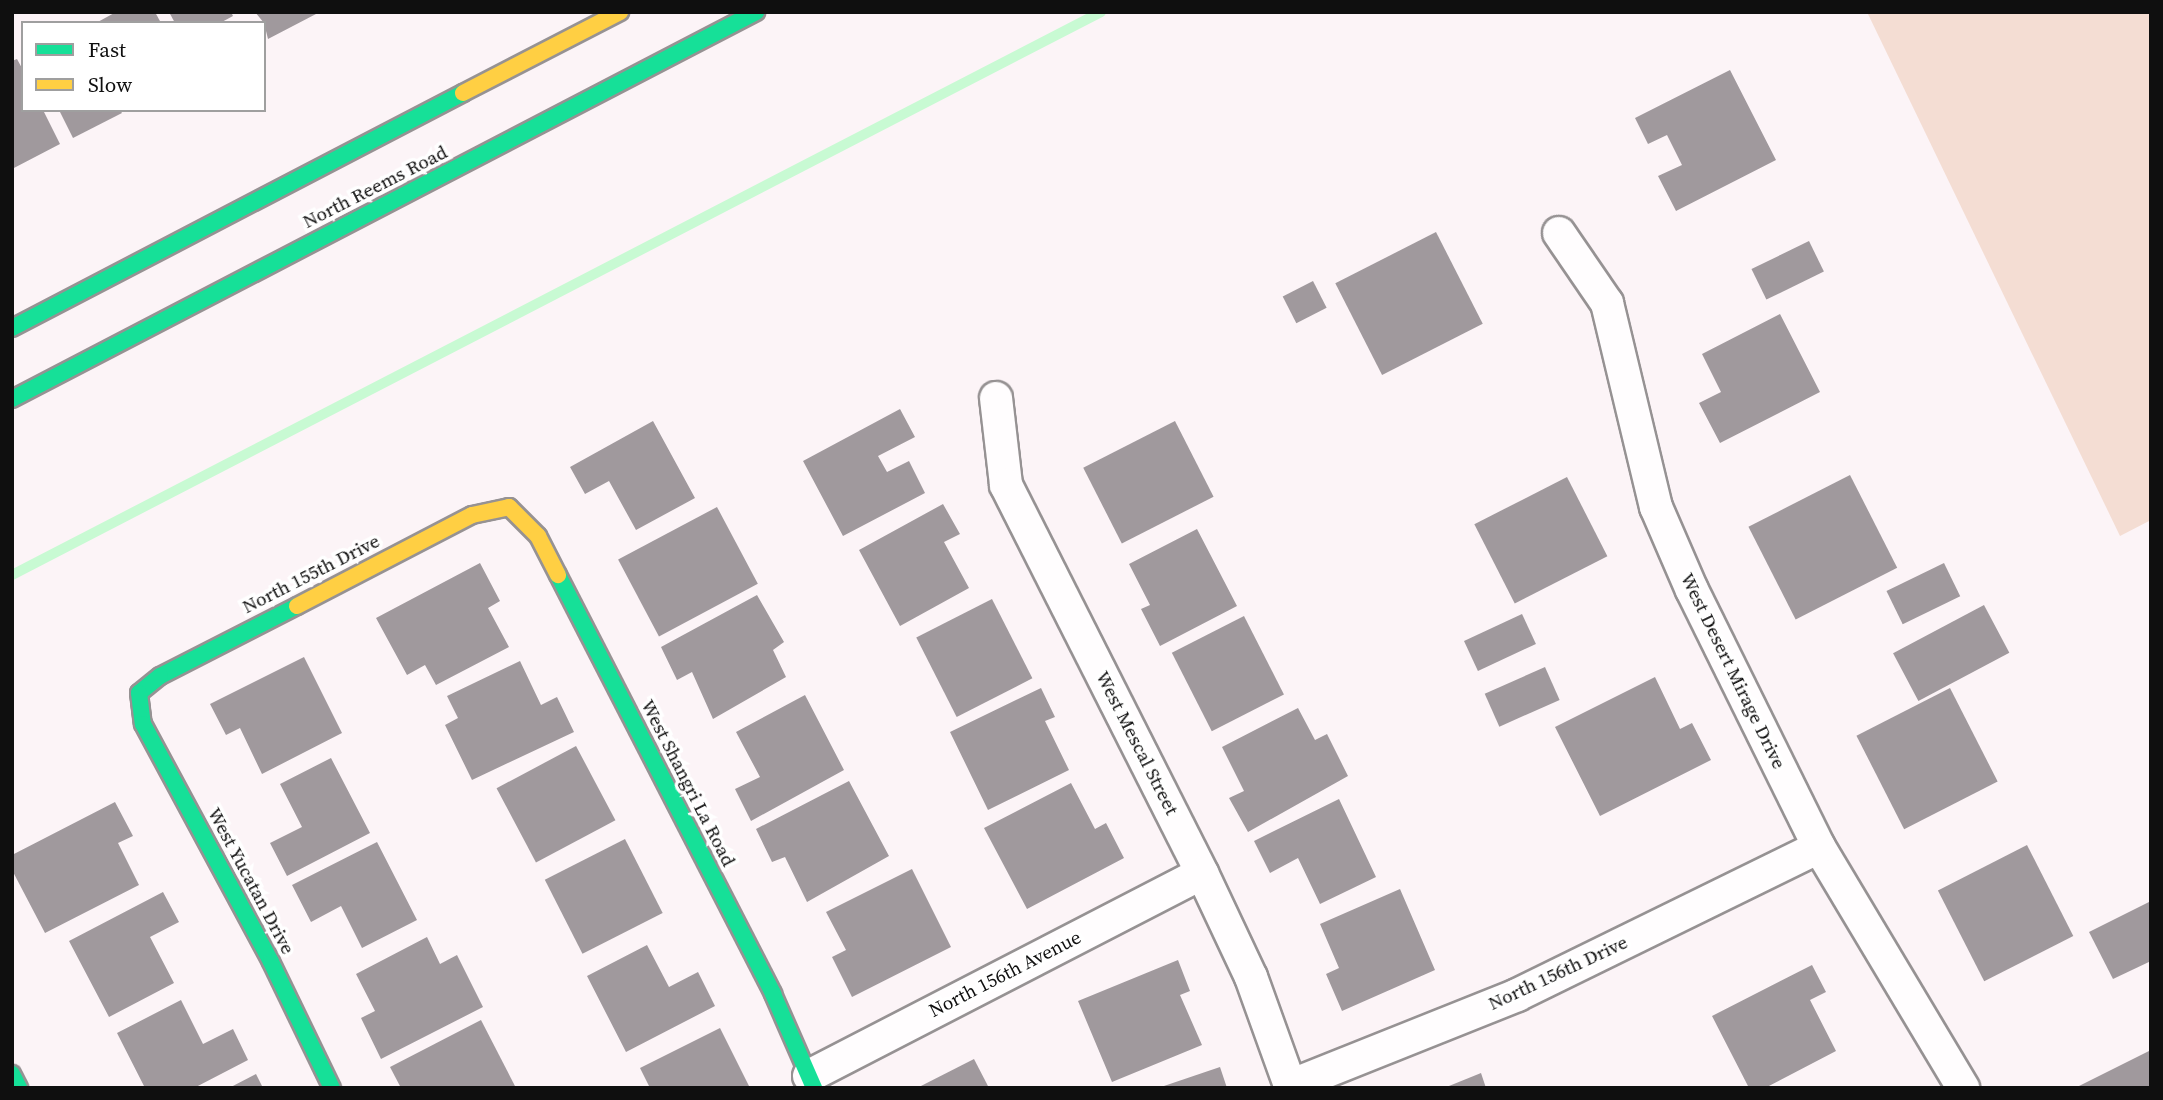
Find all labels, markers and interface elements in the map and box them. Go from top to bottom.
legend [21,21,266,112]
text: Fast [88,35,126,64]
text: Slow [88,70,132,99]
street label: North Reems Road [299,141,451,233]
street label: North 155th Drive [239,530,383,618]
street label: West Desert Mirage Drive [1676,569,1790,773]
street label: West Mescal Street [1091,667,1183,819]
street label: West Shangri La Road [636,696,740,870]
street label: West Yucatan Drive [203,804,299,958]
street label: North 156th Avenue [925,926,1085,1022]
street label: North 156th Drive [1485,931,1631,1015]

